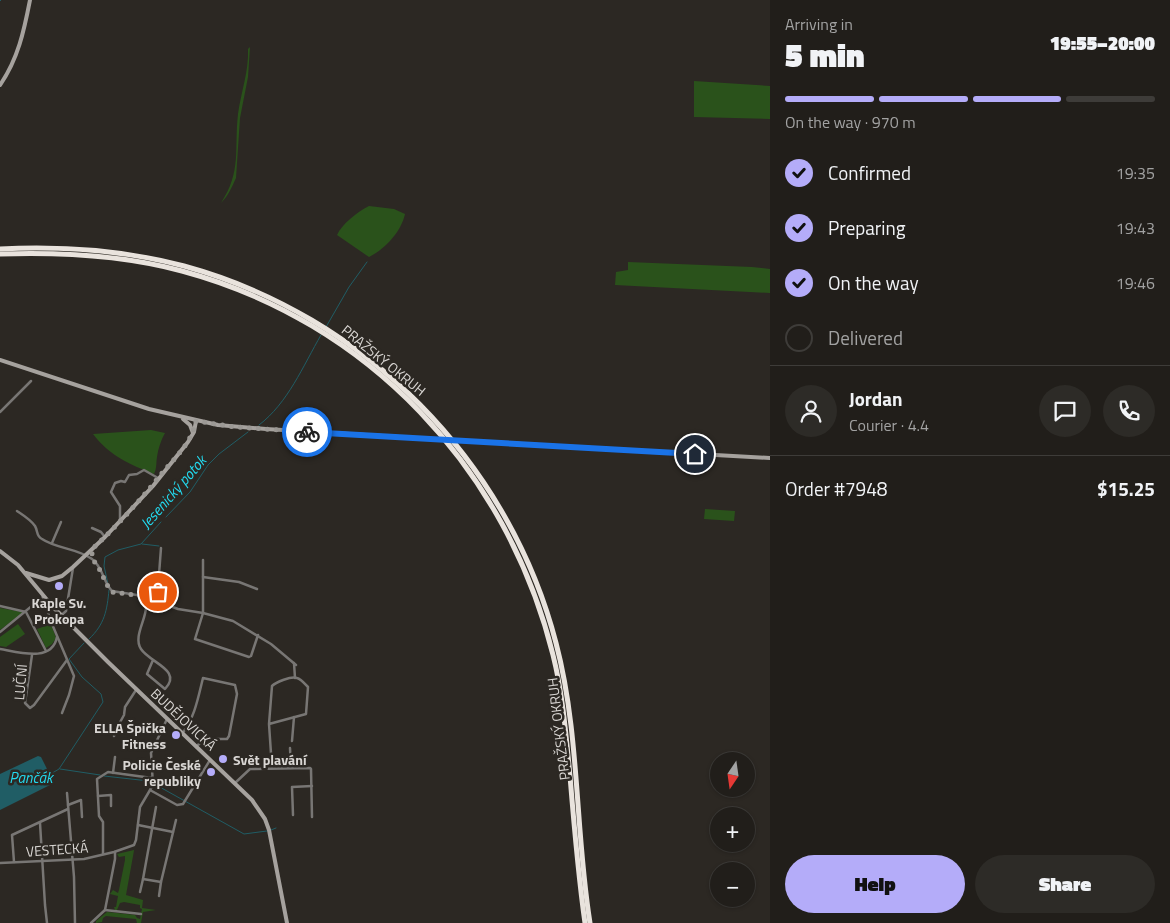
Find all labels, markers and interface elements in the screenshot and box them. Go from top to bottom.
text: Arriving in [785,12,853,36]
text: 19:55–20:00 [1050,28,1155,57]
text: 5 min [785,31,865,79]
text: On the way · 970 m [785,110,916,134]
text: Confirmed [828,158,911,187]
icon: check [785,159,813,187]
text: 19:35 [1116,161,1155,185]
text: Preparing [828,213,905,242]
icon: check [785,214,813,242]
text: 19:43 [1116,216,1155,240]
text: On the way [828,268,919,297]
icon: check [785,269,813,297]
text: 19:46 [1116,271,1155,295]
street label: PRAŽSKÝ OKRUH [337,319,431,401]
text: Delivered [828,323,903,352]
text: Jordan [849,384,902,413]
button: person [785,385,837,437]
button: chat [1039,385,1091,437]
button: phone [1103,385,1155,437]
courier [282,407,332,457]
text: Courier · 4.4 [849,413,929,437]
icon: bike [293,418,321,446]
pin [674,433,716,475]
icon: home [681,440,709,468]
water label: Jesenický potok [134,448,213,534]
text: Order #7948 [785,474,887,503]
text: $15.25 [1097,474,1155,503]
pin [137,571,179,613]
icon: bag [144,578,172,606]
marker: Kaple Sv. Prokopa [53,580,65,592]
place label: Kaple Sv. Prokopa [32,592,86,629]
street label: LUČNÍ [8,663,32,701]
street label: PRAŽSKÝ OKRUH [541,677,575,781]
street label: BUDĚJOVICKÁ [146,683,222,755]
place label: ELLA Špička Fitness [94,717,166,754]
marker: ELLA Špička Fitness [170,729,182,741]
place label: Svět plavání [233,749,308,770]
north arrow [710,752,755,798]
map controls [710,752,755,907]
marker: Svět plavání [217,753,229,765]
place label: Policie České republiky [122,754,201,791]
water label: Pančák [9,766,55,789]
marker: Policie České republiky [205,766,217,778]
button: + [710,807,755,852]
street label: VESTECKÁ [25,836,89,862]
button: Help [785,855,965,913]
button: Share [975,855,1155,913]
button: − [710,862,755,907]

